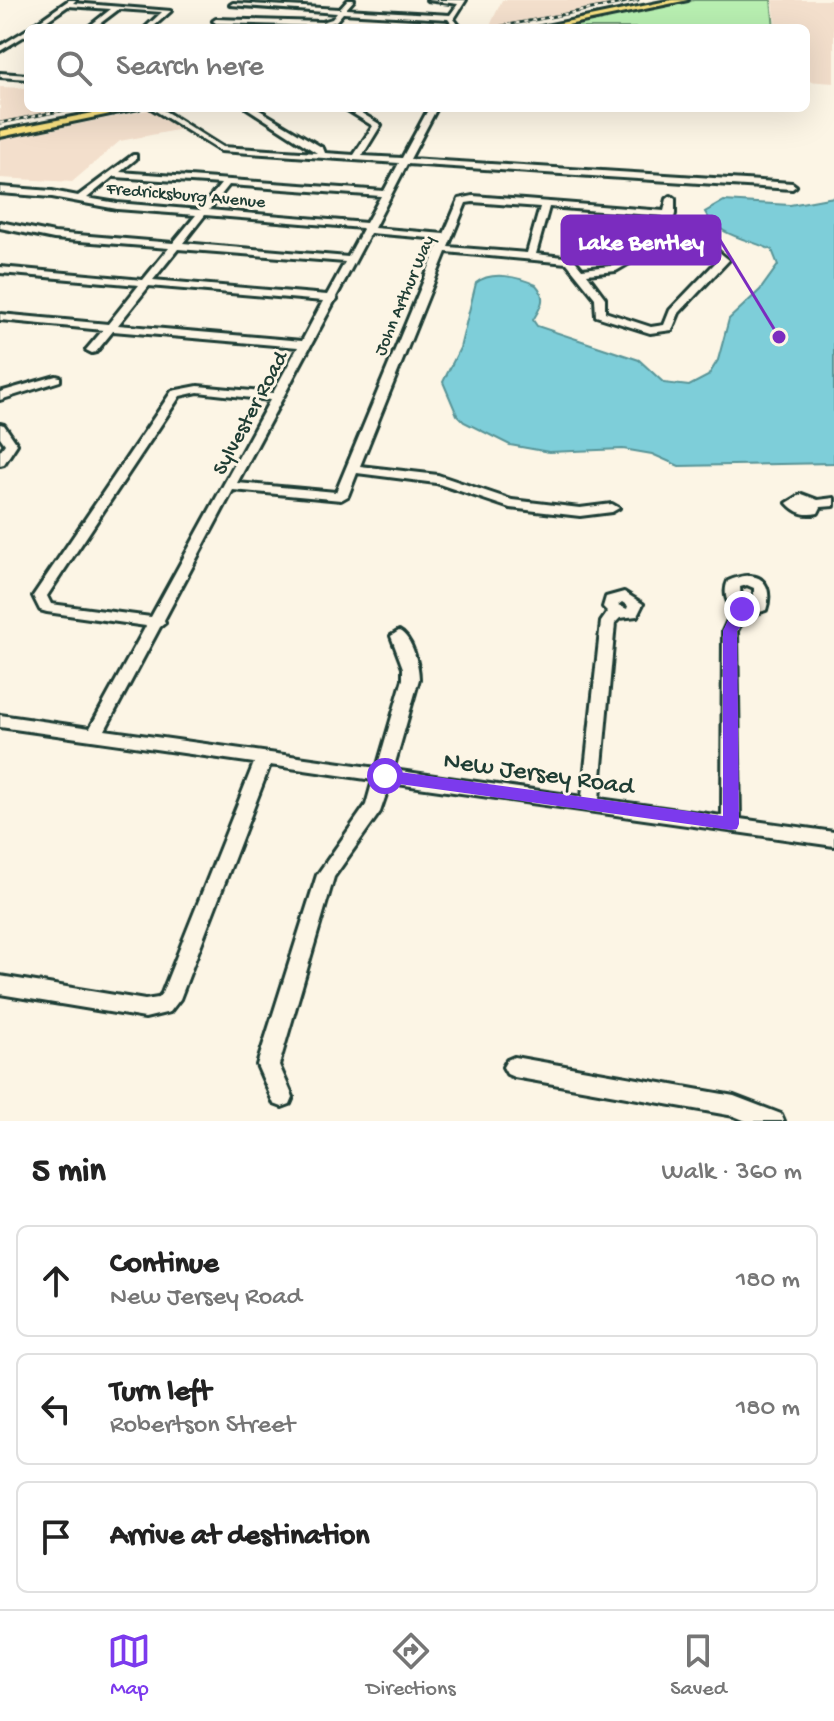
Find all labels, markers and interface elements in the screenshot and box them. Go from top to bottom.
search box [24,24,810,112]
icon: search [52,46,96,90]
text: Search here [116,51,264,86]
street label: Fredricksburg Avenue [104,179,267,214]
callout: Lake Bentley [562,216,720,264]
text: Lake Bentley [578,230,704,259]
street label: John Arthur Way [371,233,440,359]
street label: Sylvester Road [208,346,296,480]
route end [724,591,760,627]
street label: New Jersey Road [441,747,637,804]
route start [367,758,403,794]
text: 5 min [32,1153,106,1193]
text: Walk · 360 m [662,1158,802,1189]
text: Continue [110,1248,219,1283]
icon: ahead [34,1259,78,1303]
text: 180 m [736,1266,800,1297]
text: New Jersey Road [110,1283,302,1314]
text: Turn left [110,1376,211,1411]
icon: left [34,1387,78,1431]
text: 180 m [736,1394,800,1425]
text: Robertson Street [110,1411,295,1442]
icon: arrive [34,1515,78,1559]
text: Arrive at destination [110,1520,370,1555]
tab: Map [107,1629,151,1703]
tab: Directions [366,1629,456,1703]
tab: Saved [670,1629,727,1703]

